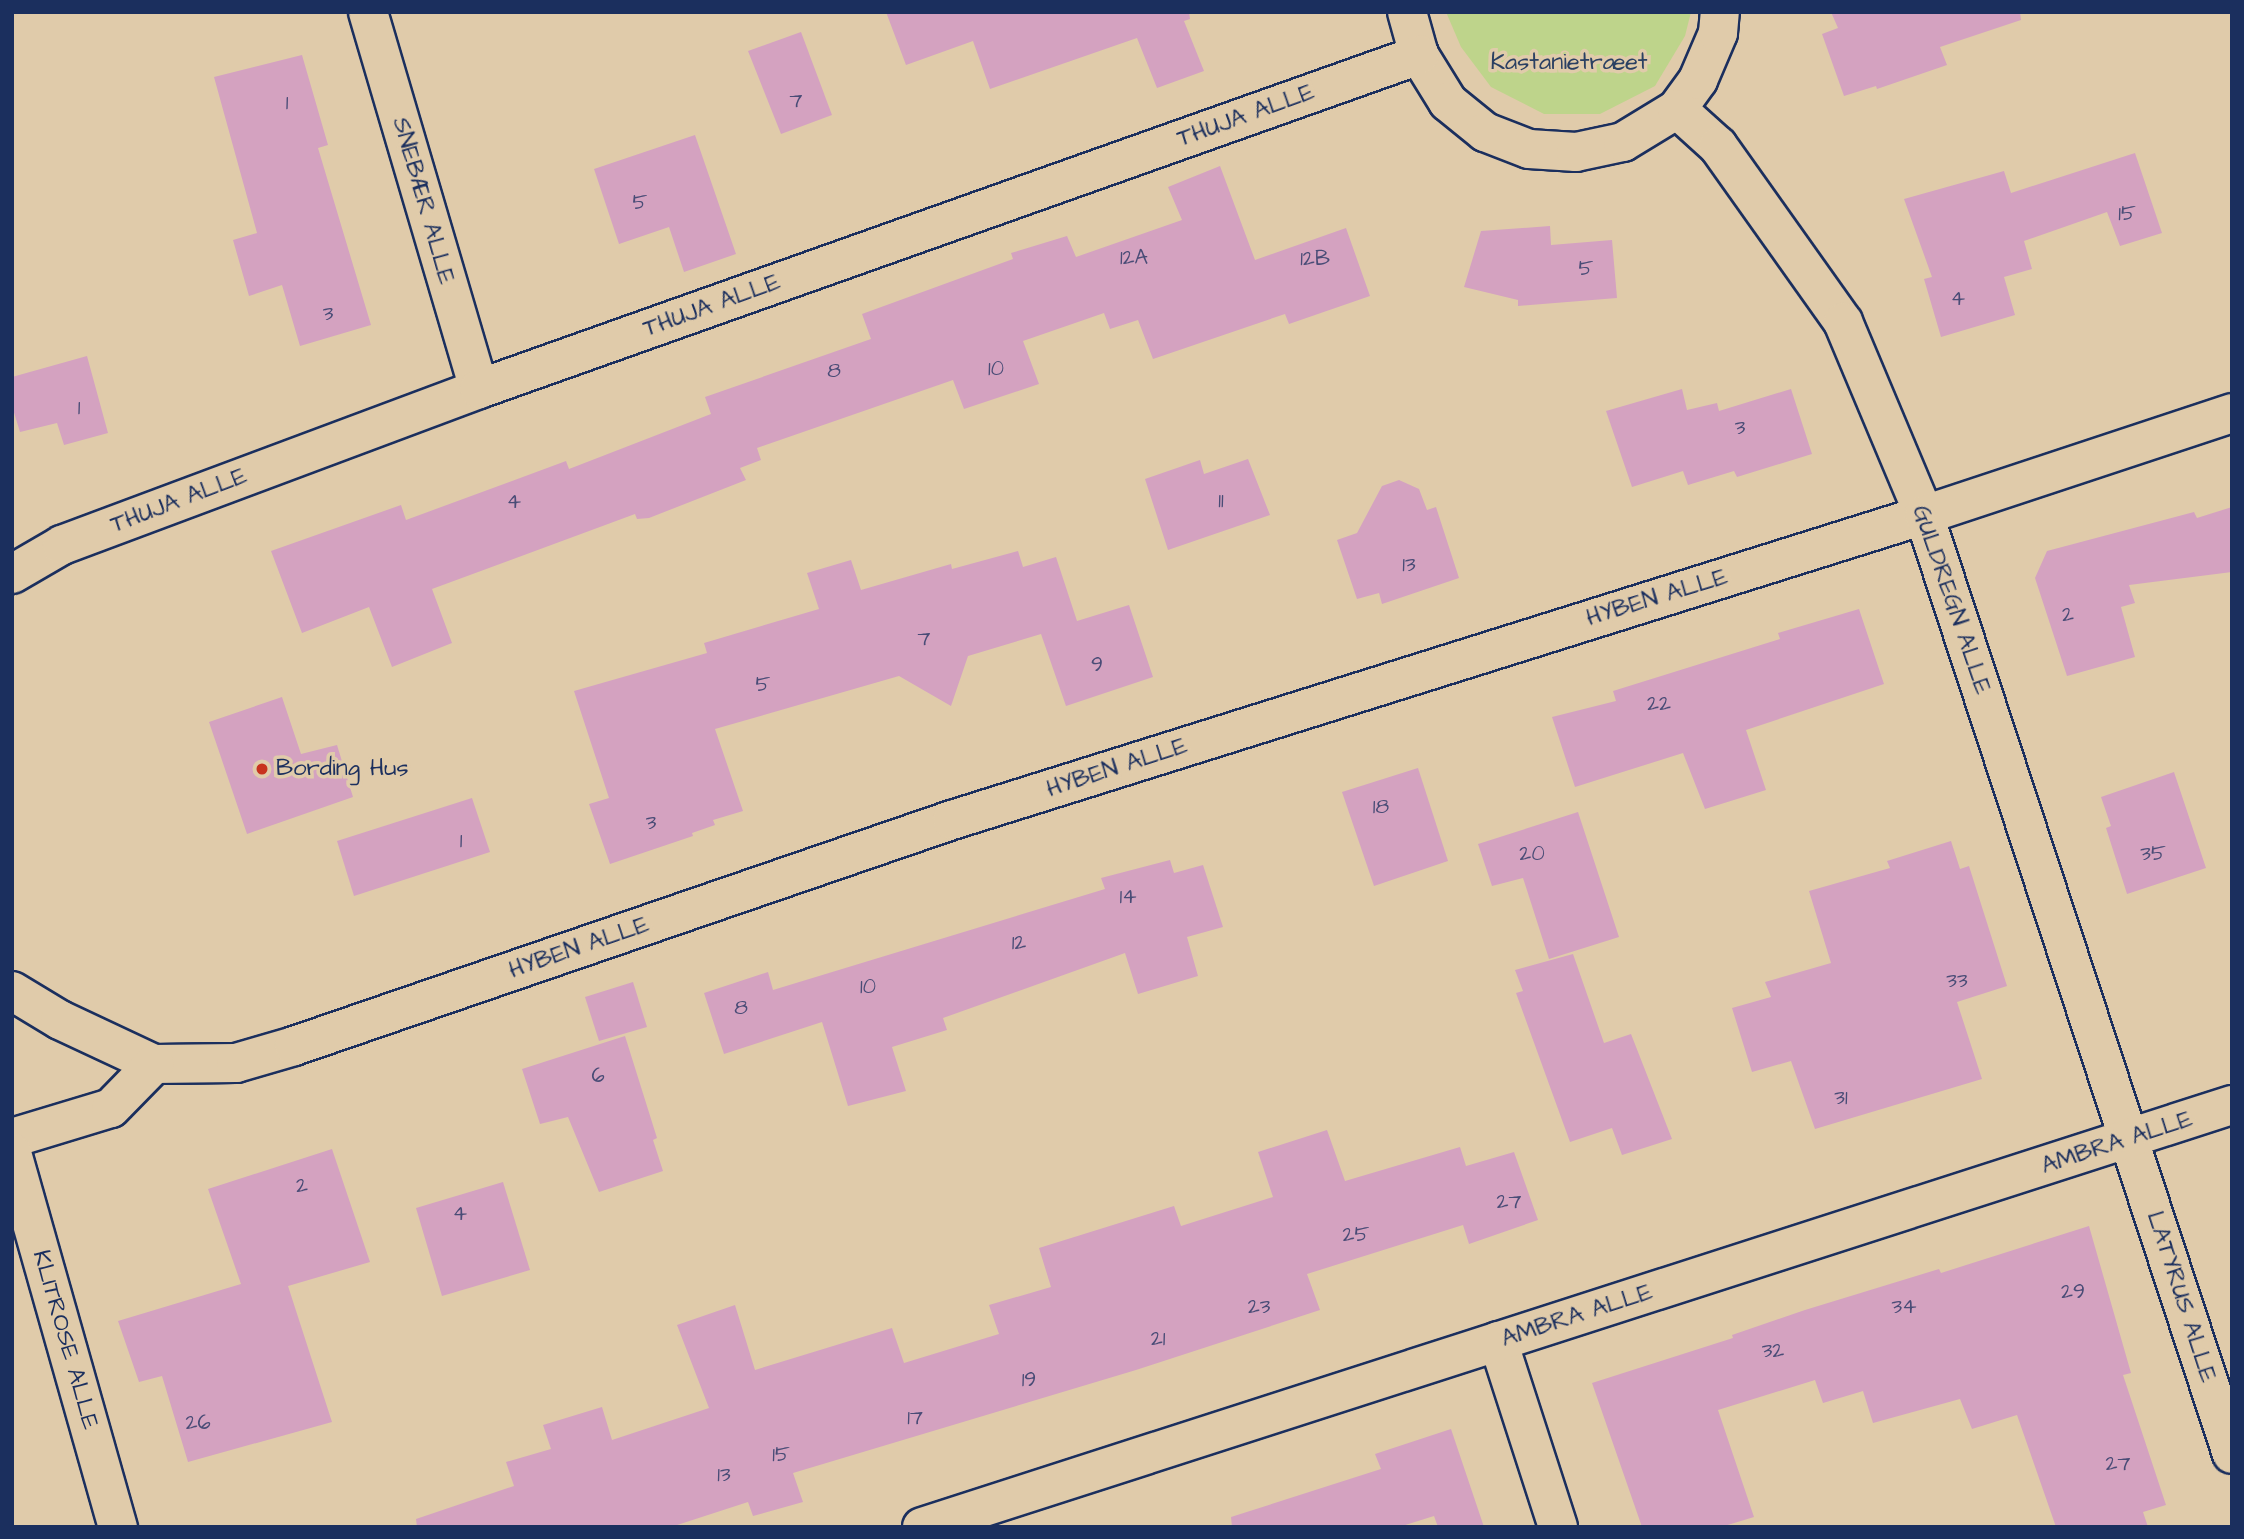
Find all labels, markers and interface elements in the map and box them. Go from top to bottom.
park label: Kastanietræet [1490,49,1648,77]
street label: THUJA ALLE [1174,78,1318,154]
house number: 7 [790,88,802,114]
house number: 1 [286,90,288,116]
street label: SNEBÆR ALLE [385,114,461,288]
house number: 5 [633,190,647,216]
house number: 15 [2118,201,2136,227]
house number: 12A [1120,245,1148,271]
house number: 12B [1300,246,1330,272]
house number: 5 [1579,256,1593,282]
street label: THUJA ALLE [640,268,784,344]
house number: 4 [1951,286,1965,312]
house number: 3 [323,301,333,327]
house number: 10 [988,356,1004,382]
house number: 8 [827,358,841,384]
house number: 1 [78,395,80,421]
house number: 3 [1735,415,1745,441]
street label: THUJA ALLE [107,462,251,540]
house number: 11 [1218,488,1224,514]
house number: 4 [507,489,521,515]
street label: GULDREGN ALLE [1905,502,1997,698]
house number: 13 [1402,552,1416,578]
street label: HYBEN ALLE [1583,563,1731,633]
house number: 2 [2062,602,2074,628]
house number: 7 [918,626,930,652]
house number: 9 [1091,652,1103,678]
house number: 5 [756,672,770,698]
house number: 22 [1647,691,1671,717]
street label: HYBEN ALLE [1043,732,1191,804]
place label: Bording Hus [276,755,408,783]
marker: Bording Hus [254,761,270,777]
house number: 18 [1373,794,1389,820]
house number: 3 [646,810,656,836]
house number: 1 [460,828,462,854]
house number: 20 [1519,841,1545,867]
house number: 35 [2140,841,2166,867]
house number: 14 [1120,884,1136,910]
street label: HYBEN ALLE [505,911,653,985]
house number: 12 [1012,930,1026,956]
house number: 33 [1946,968,1968,994]
house number: 10 [860,974,876,1000]
house number: 8 [734,995,748,1021]
house number: 6 [591,1063,605,1089]
house number: 31 [1834,1085,1848,1111]
street label: AMBRA ALLE [2038,1105,2196,1181]
house number: 2 [296,1173,308,1199]
house number: 27 [1497,1189,1521,1215]
house number: 4 [453,1201,467,1227]
street label: LATYRUS ALLE [2140,1208,2222,1386]
house number: 25 [1343,1222,1369,1248]
street label: KLITROSE ALLE [26,1247,104,1433]
street label: AMBRA ALLE [1498,1278,1656,1354]
house number: 29 [2061,1279,2085,1305]
house number: 23 [1248,1294,1270,1320]
house number: 34 [1892,1294,1916,1320]
house number: 21 [1151,1326,1165,1352]
house number: 32 [1762,1338,1784,1364]
house number: 19 [1022,1367,1036,1393]
house number: 17 [907,1405,923,1431]
house number: 26 [185,1410,211,1436]
house number: 15 [772,1442,790,1468]
house number: 27 [2106,1451,2130,1477]
house number: 13 [717,1462,731,1488]

